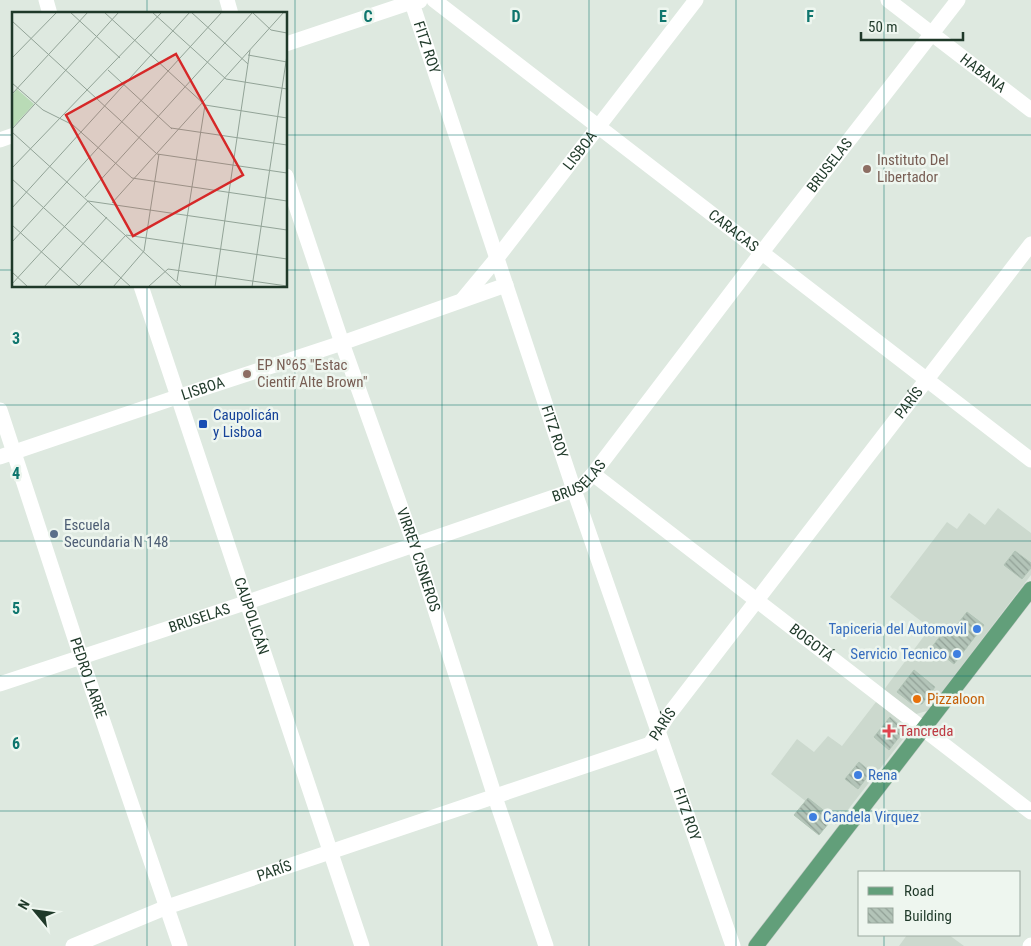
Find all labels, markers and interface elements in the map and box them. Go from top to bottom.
text: C [363,7,373,26]
text: D [511,7,521,26]
text: E [659,7,667,26]
text: F [806,7,814,26]
scale bar [861,10,964,42]
inset map [12,12,288,288]
text: 50 m [868,18,898,36]
street label: FITZ ROY [410,19,444,76]
street label: HABANA [957,50,1010,97]
street label: LISBOA [559,127,601,174]
street label: BRUSELAS [803,134,856,196]
place label: Instituto Del Libertador [877,151,949,186]
marker: Instituto Del Libertador [861,163,873,175]
street label: CARACAS [705,206,762,256]
text: 3 [12,329,20,348]
place label: EP Nº65 "Estac Cientif Alte Brown" [257,356,368,391]
marker: EP Nº65 "Estac Cientif Alte Brown" [241,368,253,380]
street label: LISBOA [179,373,227,404]
street label: PARÍS [891,383,927,422]
street label: FITZ ROY [537,403,572,461]
place label: Caupolicán y Lisboa [213,406,279,441]
marker: Caupolicán y Lisboa [197,418,209,430]
street label: BRUSELAS [550,456,610,506]
text: 4 [12,464,20,483]
street label: VIRREY CISNEROS [393,505,444,614]
place label: Escuela Secundaria N 148 [64,516,168,551]
marker: Escuela Secundaria N 148 [48,528,60,540]
street label: CAUPOLICÁN [230,575,273,657]
text: 5 [12,599,20,618]
street label: BRUSELAS [166,599,233,637]
street label: BOGOTÁ [786,620,837,665]
place label: Tapiceria del Automovil [828,620,967,638]
marker: Tapiceria del Automovil [971,623,983,635]
street label: PEDRO LARRE [66,635,110,721]
place label: Servicio Tecnico [850,645,947,663]
marker: Servicio Tecnico [951,648,963,660]
place label: Pizzaloon [927,690,985,708]
marker: Pizzaloon [911,693,923,705]
street label: PARÍS [645,704,680,744]
place label: Tancreda [899,722,953,740]
marker: Tancreda [883,725,895,737]
text: 6 [12,734,20,753]
place label: Rena [868,766,897,784]
marker: Rena [852,769,864,781]
street label: FITZ ROY [670,786,705,843]
place label: Candela Virquez [823,808,919,826]
marker: Candela Virquez [807,811,819,823]
street label: PARÍS [255,857,294,885]
legend [858,871,1021,936]
text: Road [904,882,934,900]
north arrow [10,886,60,936]
text: N [15,897,33,912]
text: Building [904,907,952,925]

